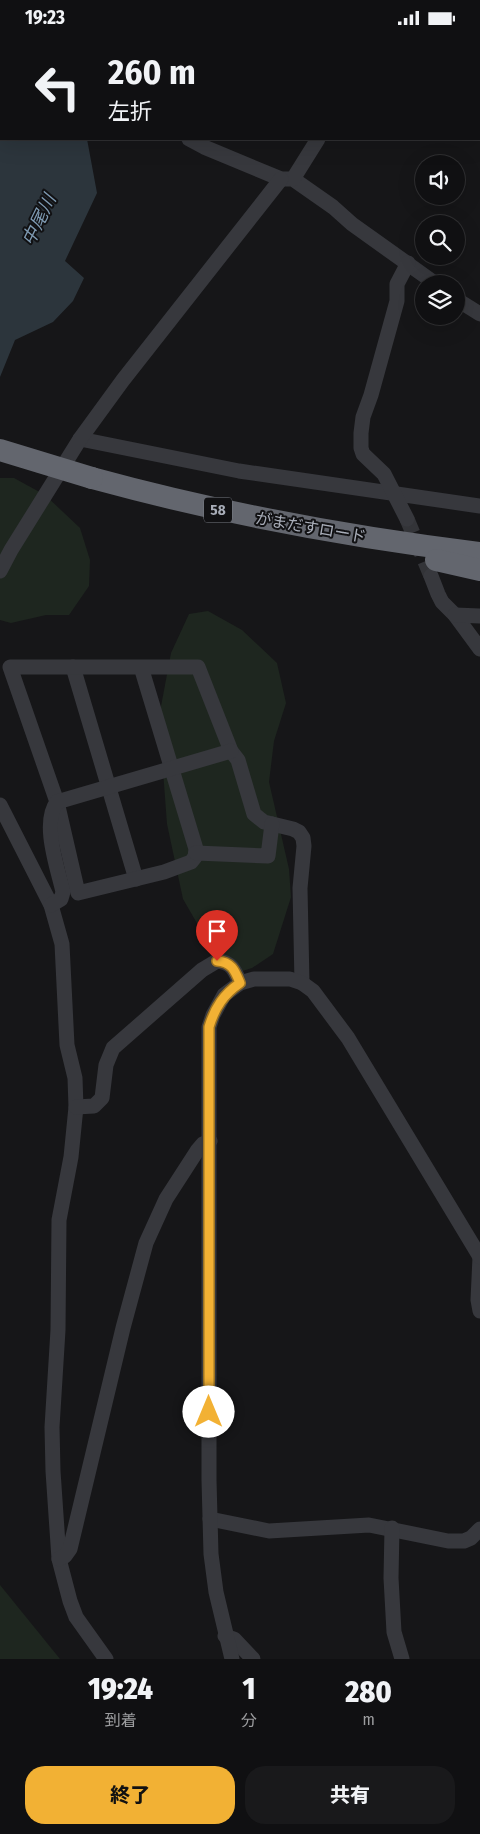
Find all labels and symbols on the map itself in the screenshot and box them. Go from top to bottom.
water label: 中尾川 [17,189,62,249]
road number: 58 [204,497,232,523]
street label: がまだすロード [254,508,368,547]
pin [196,910,238,961]
position arrow [182,1385,234,1437]

